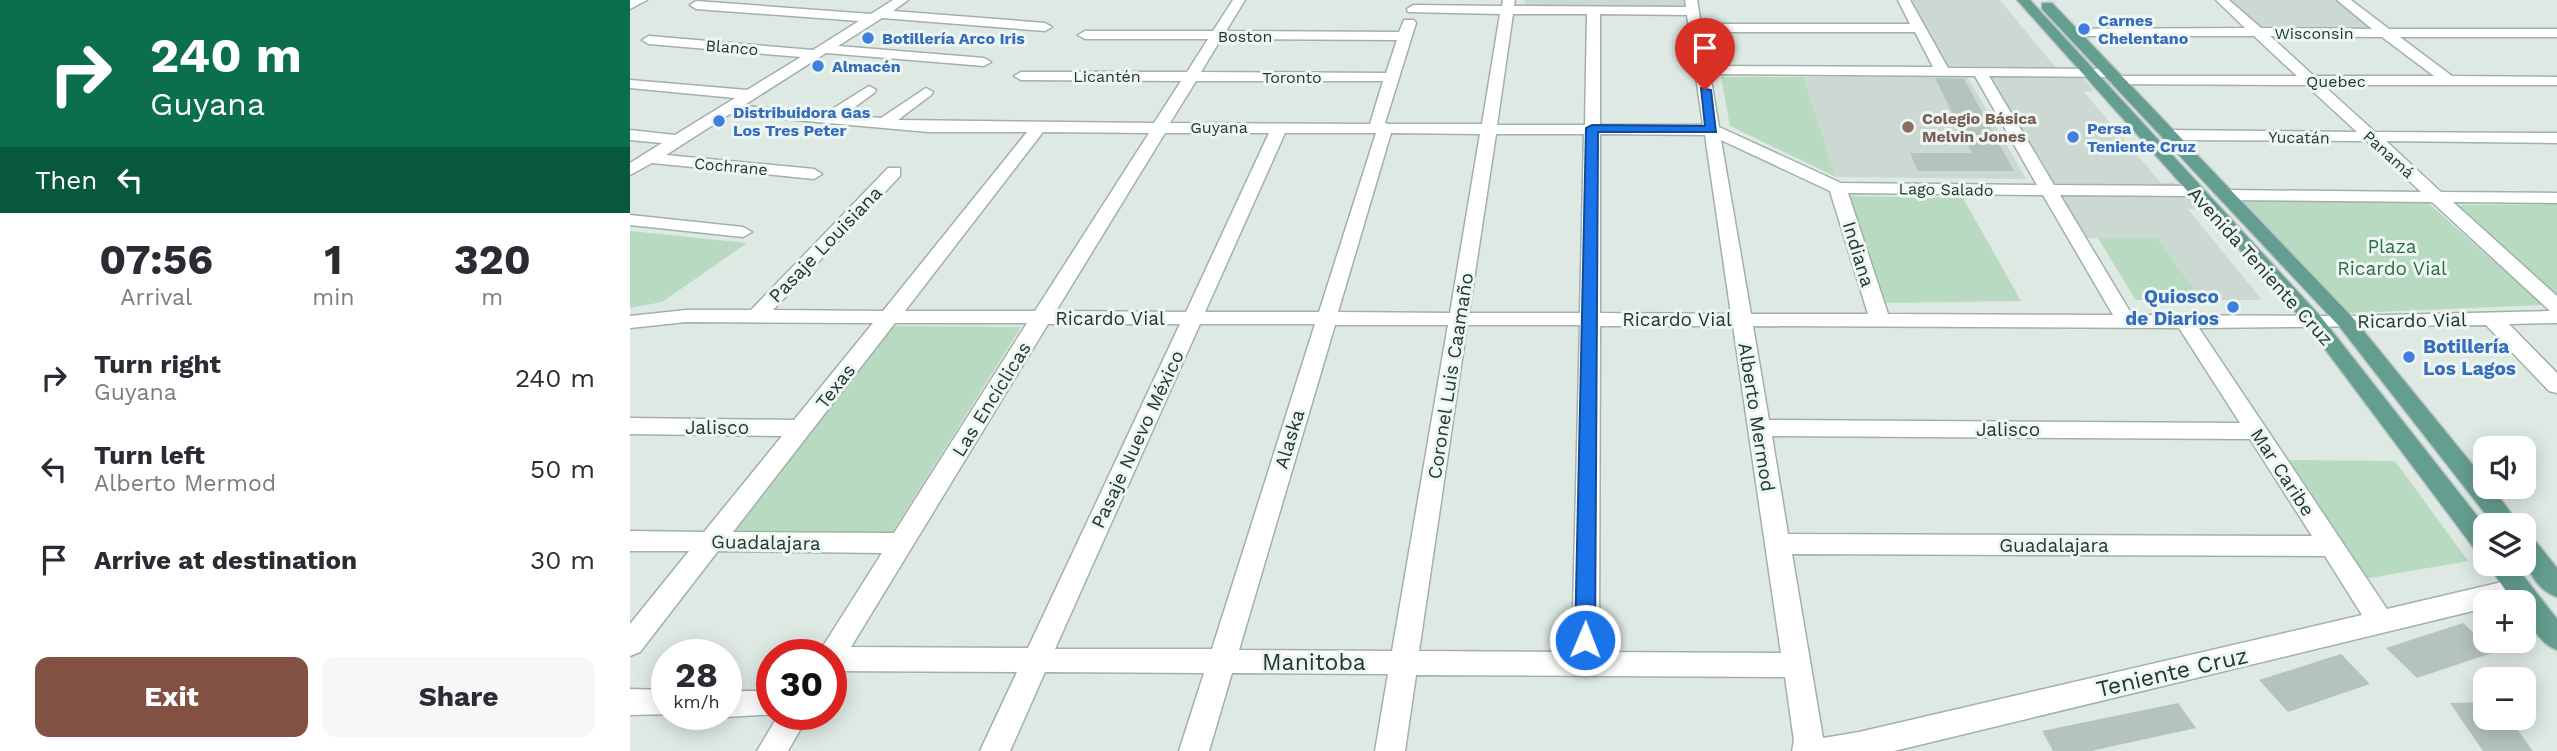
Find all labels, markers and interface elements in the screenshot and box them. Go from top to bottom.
place label: Carnes Chelentano [2098,11,2189,48]
pin [1675,18,1735,90]
marker: Carnes Chelentano [2076,21,2092,37]
street label: Wisconsin [2274,24,2354,43]
text: 240 m [150,26,302,84]
street label: Boston [1218,27,1272,46]
icon: right [35,28,126,119]
place label: Botillería Arco Iris [882,29,1025,48]
icon: arrive [1686,29,1724,67]
marker: Botillería Arco Iris [860,30,876,46]
street label: Blanco [705,36,759,59]
place label: Almacén [832,57,901,76]
marker: Almacén [810,58,826,74]
street label: Licantén [1073,67,1141,86]
street label: Toronto [1262,68,1322,87]
street label: Quebec [2306,72,2366,91]
text: Guyana [150,85,265,123]
place label: Distribuidora Gas Los Tres Peter [733,103,871,140]
place label: Colegio Básica Melvin Jones [1922,109,2037,146]
marker: Distribuidora Gas Los Tres Peter [711,113,727,129]
street label: Guyana [1190,118,1248,137]
marker: Colegio Básica Melvin Jones [1900,119,1916,135]
place label: Persa Teniente Cruz [2087,119,2196,156]
street label: Yucatán [2268,127,2330,148]
street label: Panamá [2359,127,2418,182]
marker: Persa Teniente Cruz [2065,129,2081,145]
street label: Cochrane [693,154,769,179]
icon: left [111,161,149,199]
text: Then [35,165,97,195]
street label: Lago Salado [1898,179,1994,200]
street label: Pasaje Louisiana [764,181,887,307]
street label: Avenida Teniente Cruz [2183,182,2338,350]
street label: Indiana [1838,218,1879,290]
text: 07:56 [99,235,213,284]
text: 1 [324,235,342,284]
text: 320 [454,235,531,284]
park label: Plaza Ricardo Vial [2337,235,2447,280]
street label: Coronel Luis Caamaño [1423,271,1478,481]
text: Arrival [120,284,192,311]
text: min [312,284,355,311]
text: m [481,284,503,311]
place label: Quiosco de Diarios [2125,285,2219,330]
marker: Quiosco de Diarios [2225,299,2241,315]
street label: Ricardo Vial [1055,307,1165,330]
street label: Ricardo Vial [1622,308,1732,331]
street label: Ricardo Vial [2357,308,2467,333]
place label: Botillería Los Lagos [2423,335,2516,380]
street label: Las Encíclicas [947,338,1036,461]
street label: Alberto Mermod [1733,341,1780,493]
street label: Pasaje Nuevo México [1086,347,1189,532]
text: Turn right [94,349,221,379]
marker: Botillería Los Lagos [2401,349,2417,365]
icon: right [35,359,73,397]
street label: Texas [811,359,860,413]
text: 240 m [515,363,595,393]
text: Guyana [94,379,177,406]
street label: Alaska [1270,407,1309,471]
street label: Jalisco [685,416,749,439]
street label: Jalisco [1976,418,2040,441]
street label: Mar Caribe [2246,424,2319,521]
map controls [2473,436,2536,730]
button: sound [2473,436,2536,499]
text: Turn left [94,440,205,470]
icon: left [35,450,73,488]
text: 50 m [530,454,595,484]
text: Alberto Mermod [94,470,276,497]
button: layers [2473,513,2536,576]
street label: Guadalajara [711,530,821,555]
street label: Guadalajara [1999,534,2109,557]
icon: arrive [35,541,73,579]
text: Arrive at destination [94,545,357,575]
text: 30 m [530,545,595,575]
button: + [2473,590,2536,653]
position arrow [1548,603,1622,677]
speed limit sign: 30 [756,639,847,730]
street label: Teniente Cruz [2094,642,2251,703]
street label: Manitoba [1262,649,1366,676]
text: 28 [675,654,718,696]
button: Exit [35,657,308,737]
button: Share [322,657,595,737]
button: − [2473,667,2536,730]
text: km/h [673,691,720,712]

